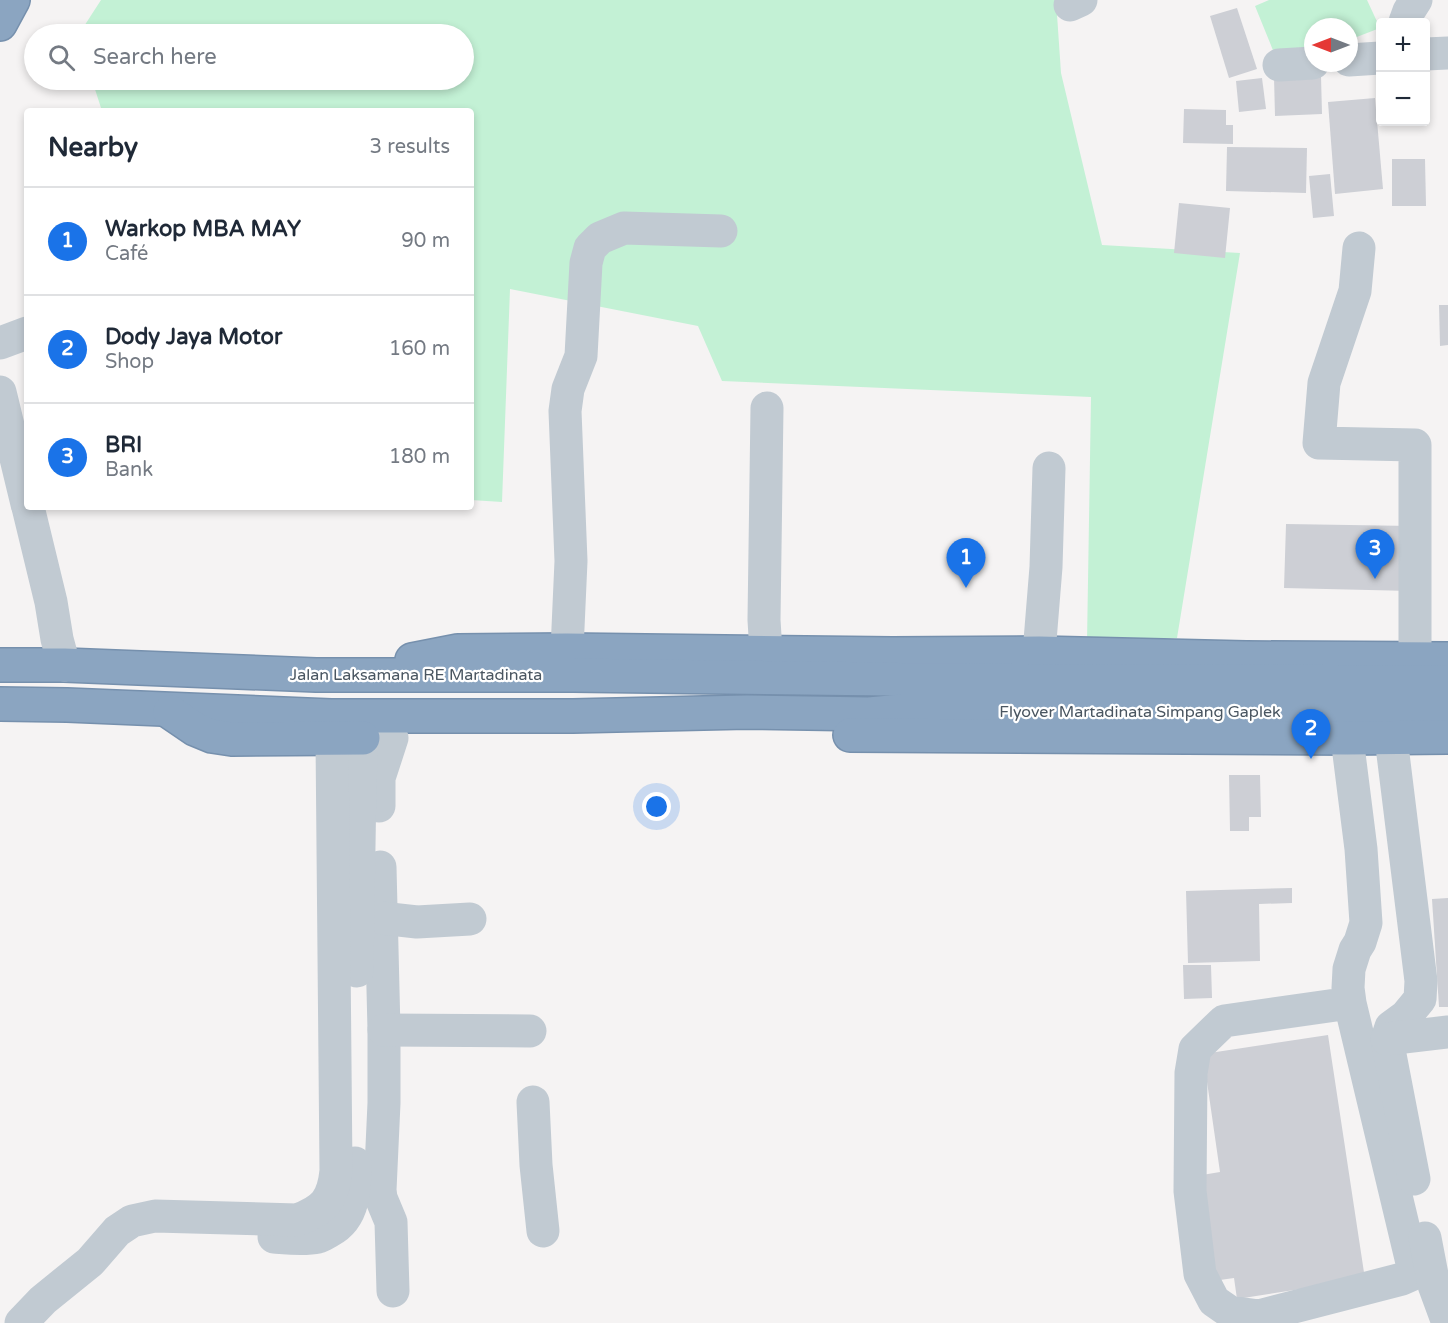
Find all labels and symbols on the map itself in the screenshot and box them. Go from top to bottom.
north arrow [1304,18,1358,72]
pin: 3 [1356,530,1394,579]
pin: 1 [946,538,986,588]
street label: Jalan Laksamana RE Martadinata [290,665,542,685]
street label: Flyover Martadinata Simpang Gaplek [999,702,1281,722]
pin: 2 [1292,710,1330,759]
your location [642,792,671,821]

